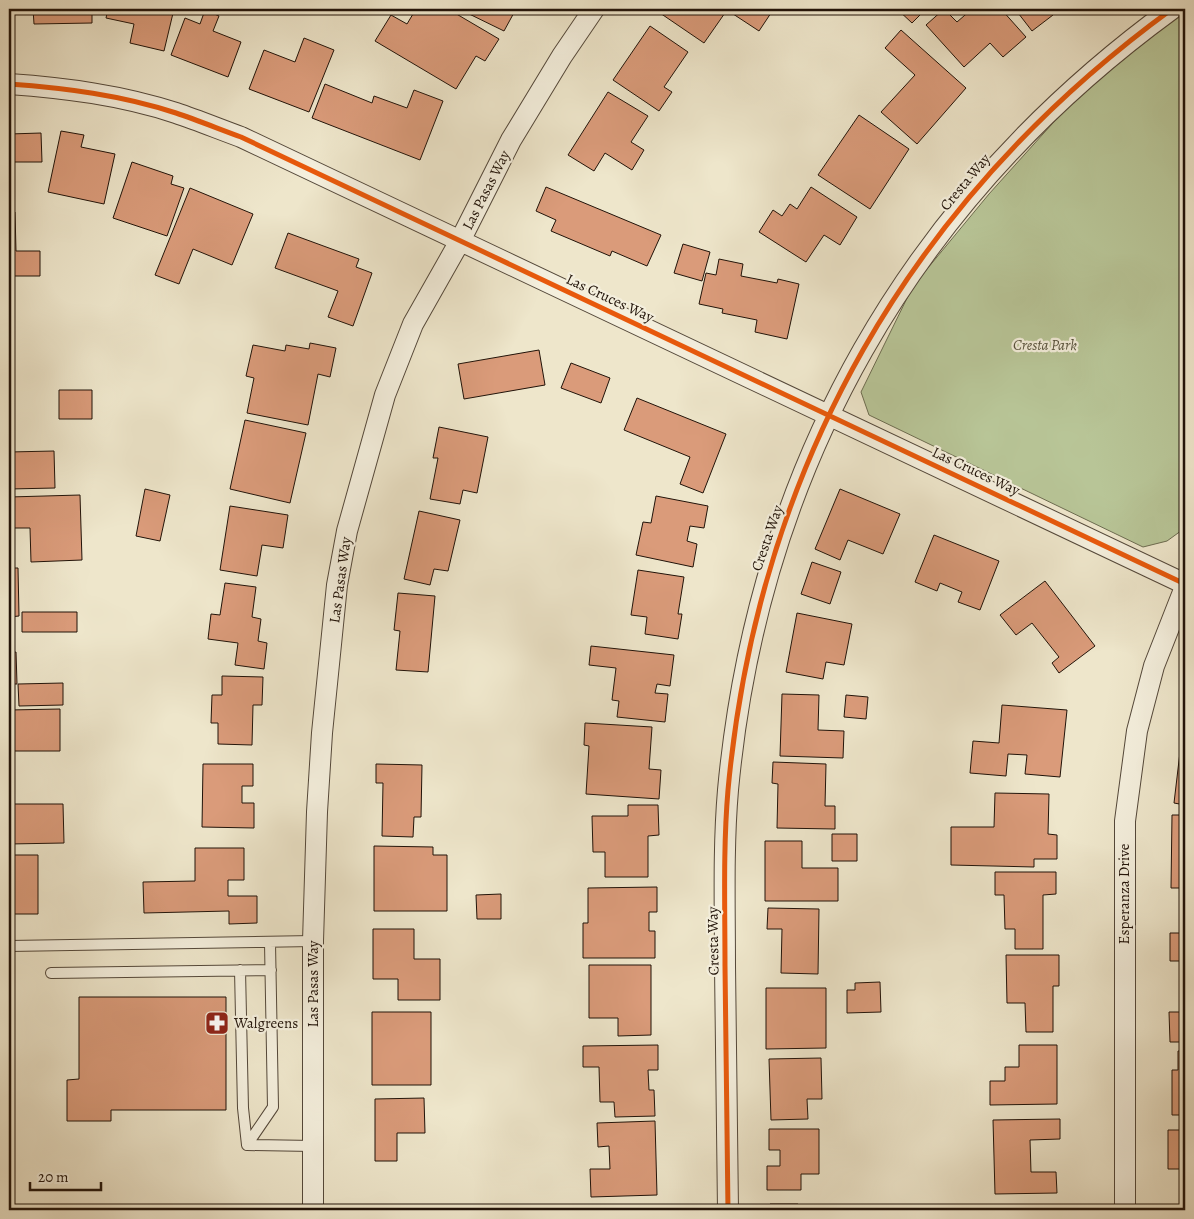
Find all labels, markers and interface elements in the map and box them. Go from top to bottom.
street label: Las Pasas Way [457,147,515,233]
street label: Cresta Way [935,149,995,215]
street label: Las Cruces Way [563,269,657,327]
park label: Cresta Park [1013,335,1077,355]
street label: Las Cruces Way [929,442,1023,500]
street label: Cresta Way [746,502,788,574]
street label: Las Pasas Way [324,535,356,624]
street label: Esperanza Drive [1114,843,1134,944]
street label: Cresta Way [702,906,724,975]
street label: Las Pasas Way [303,940,323,1027]
pharmacy icon: Walgreens [204,1010,230,1036]
place label: Walgreens [233,1013,298,1033]
scale bar [30,1159,101,1191]
text: 20 m [38,1167,69,1187]

